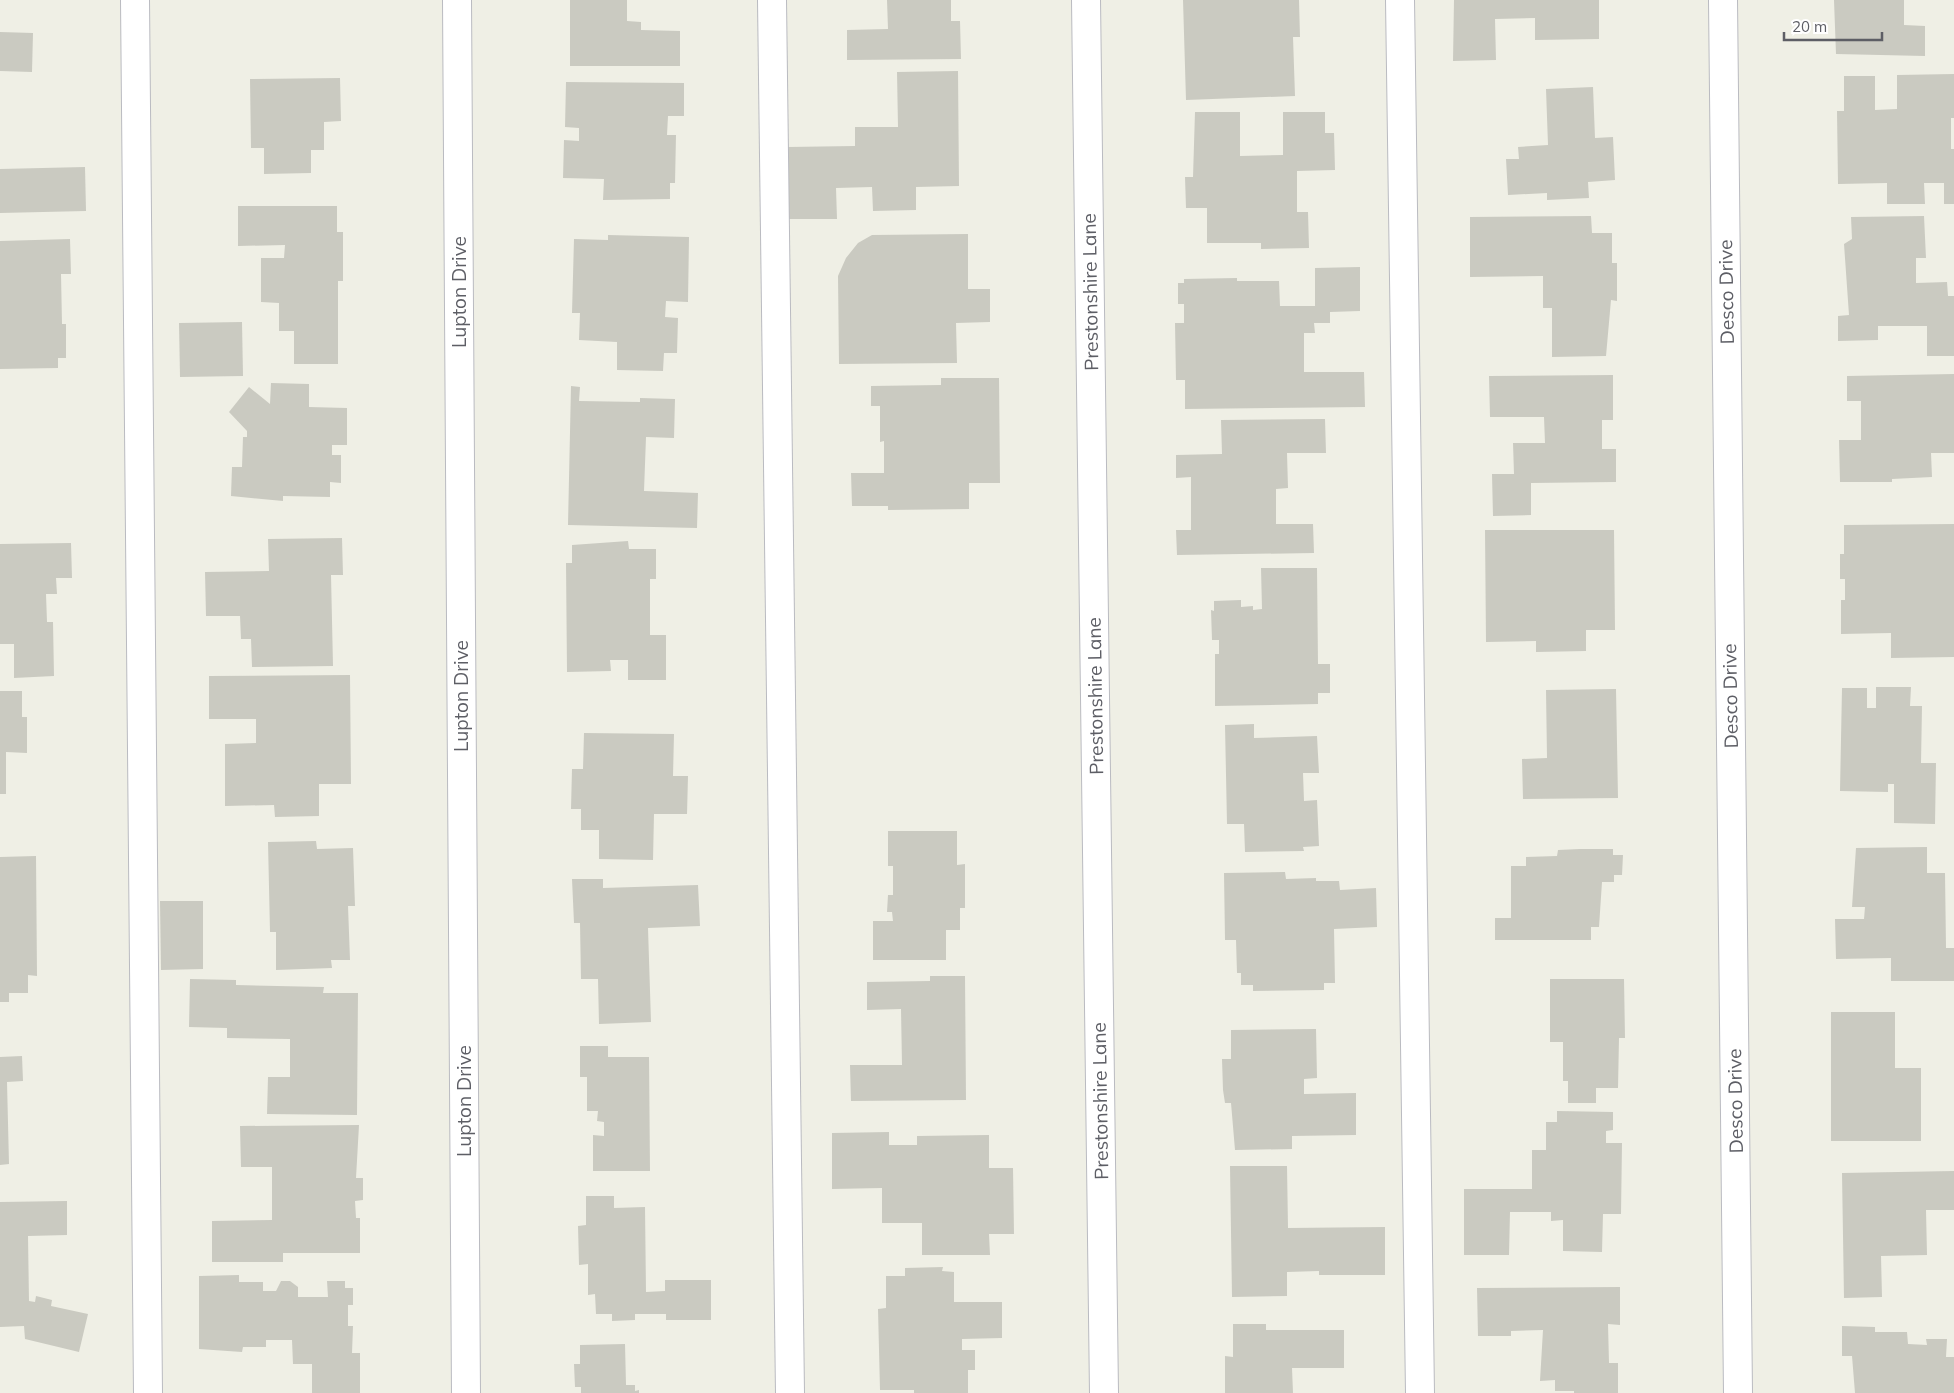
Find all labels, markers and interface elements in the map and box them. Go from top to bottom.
scale bar [1784,10,1882,42]
text: 20 m [1792,17,1827,36]
street label: Prestonshire Lane [1077,213,1103,371]
street label: Lupton Drive [447,236,471,348]
street label: Desco Drive [1713,239,1739,345]
street label: Prestonshire Lane [1082,617,1108,775]
street label: Lupton Drive [449,640,473,752]
street label: Desco Drive [1717,643,1743,749]
street label: Prestonshire Lane [1087,1022,1113,1180]
street label: Lupton Drive [452,1045,476,1157]
street label: Desco Drive [1722,1048,1748,1154]

